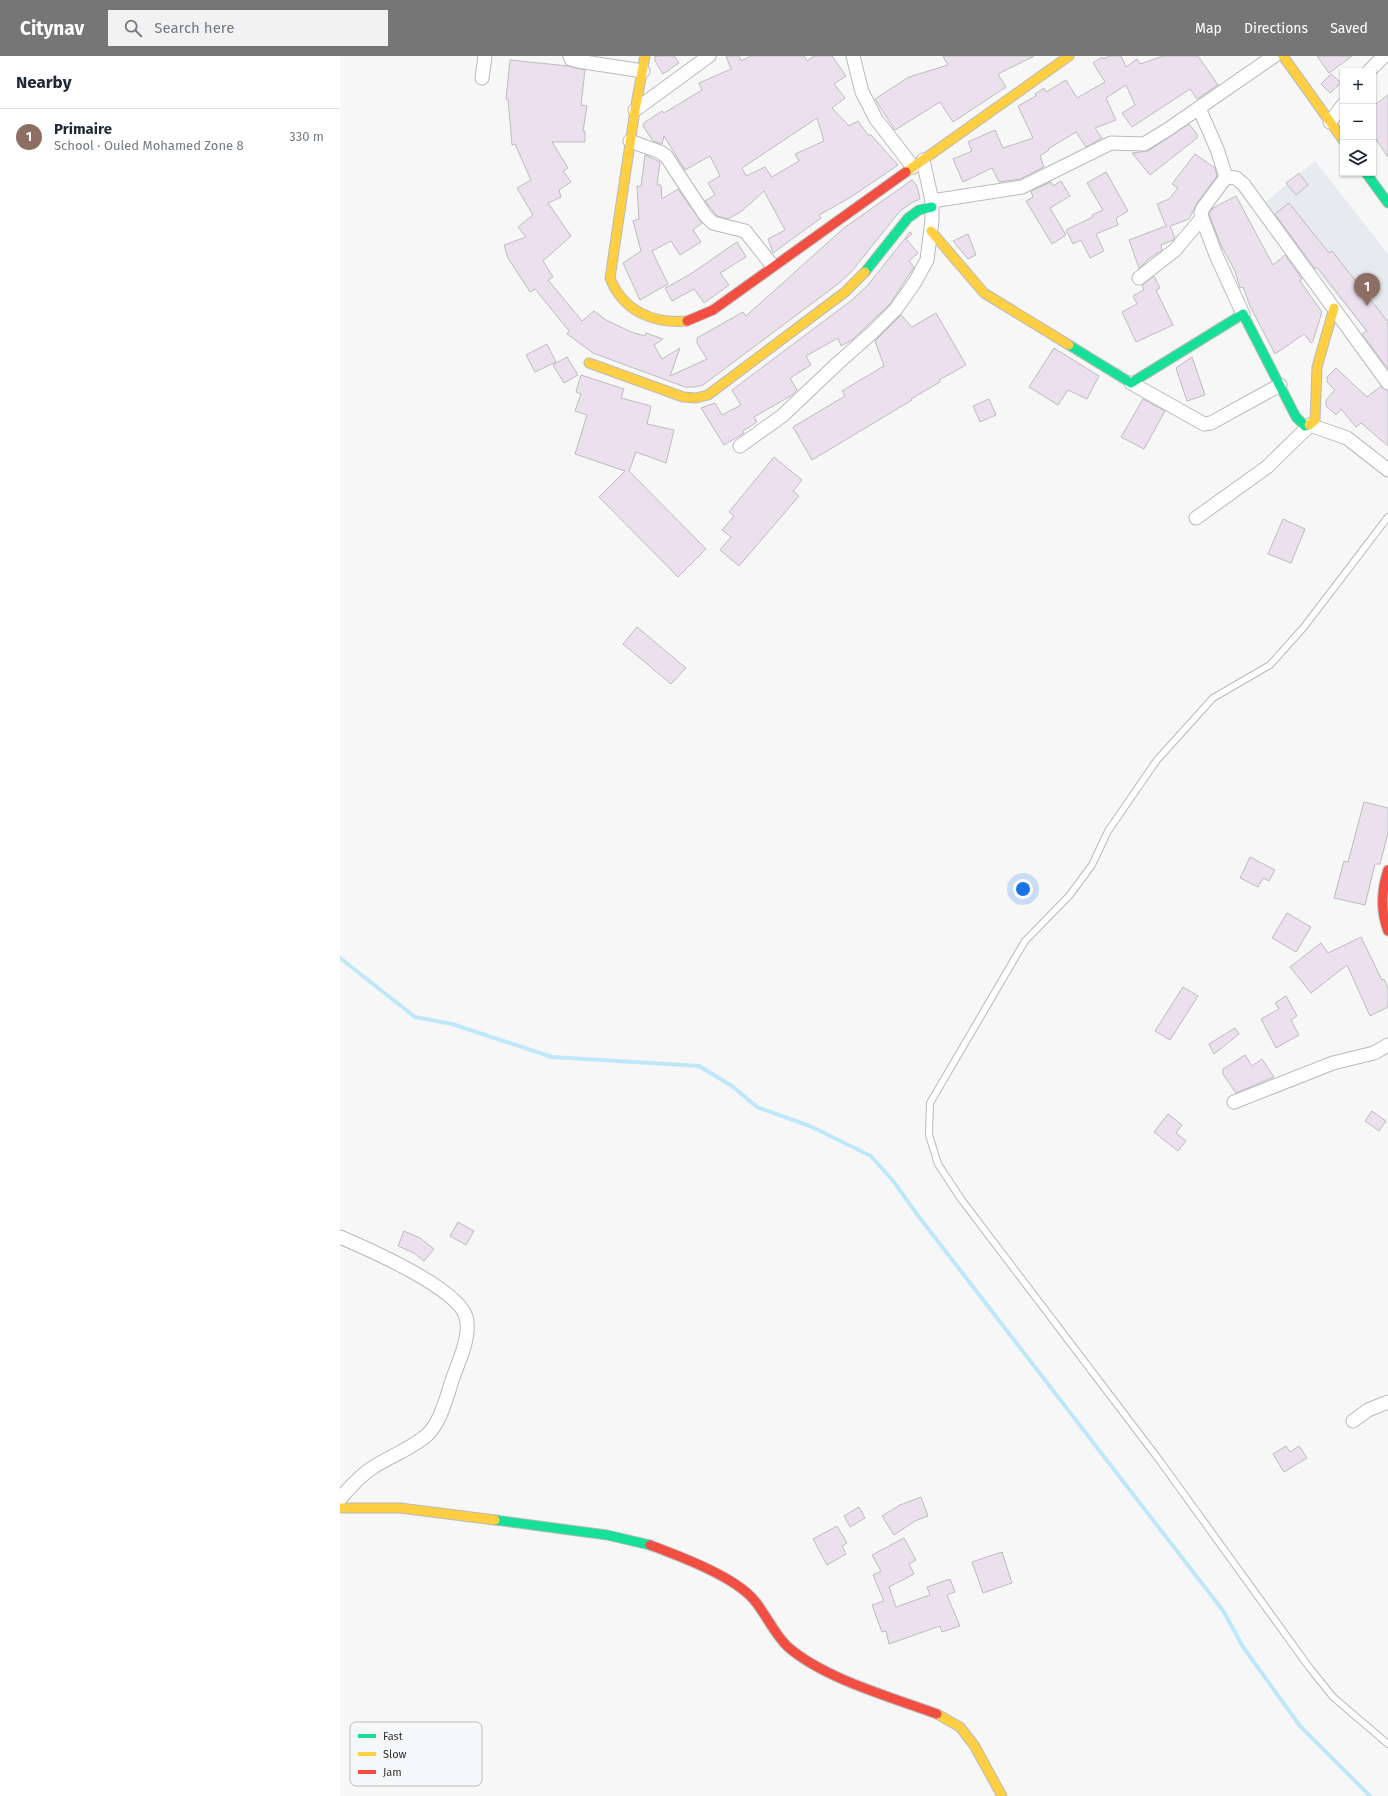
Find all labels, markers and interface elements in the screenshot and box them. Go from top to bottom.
search box [108,10,388,46]
text: Citynav [20,17,84,40]
icon: search [122,17,144,39]
text: Search here [154,19,234,37]
text: Map [1195,20,1222,37]
text: Directions [1244,20,1308,37]
text: Saved [1330,20,1368,37]
map controls [1340,68,1376,176]
button: + [1340,68,1376,104]
text: Nearby [16,72,71,93]
button: − [1340,104,1376,140]
text: Primaire [54,120,112,138]
text: 1 [26,129,32,144]
text: 330 m [289,129,324,144]
text: School · Ouled Mohamed Zone 8 [54,138,244,153]
button: layers [1340,140,1376,176]
pin: 1 [1354,273,1380,306]
your location [1013,879,1033,899]
legend [350,1722,482,1786]
text: Fast [383,1730,403,1743]
text: Slow [383,1748,407,1761]
text: Jam [383,1766,402,1779]

